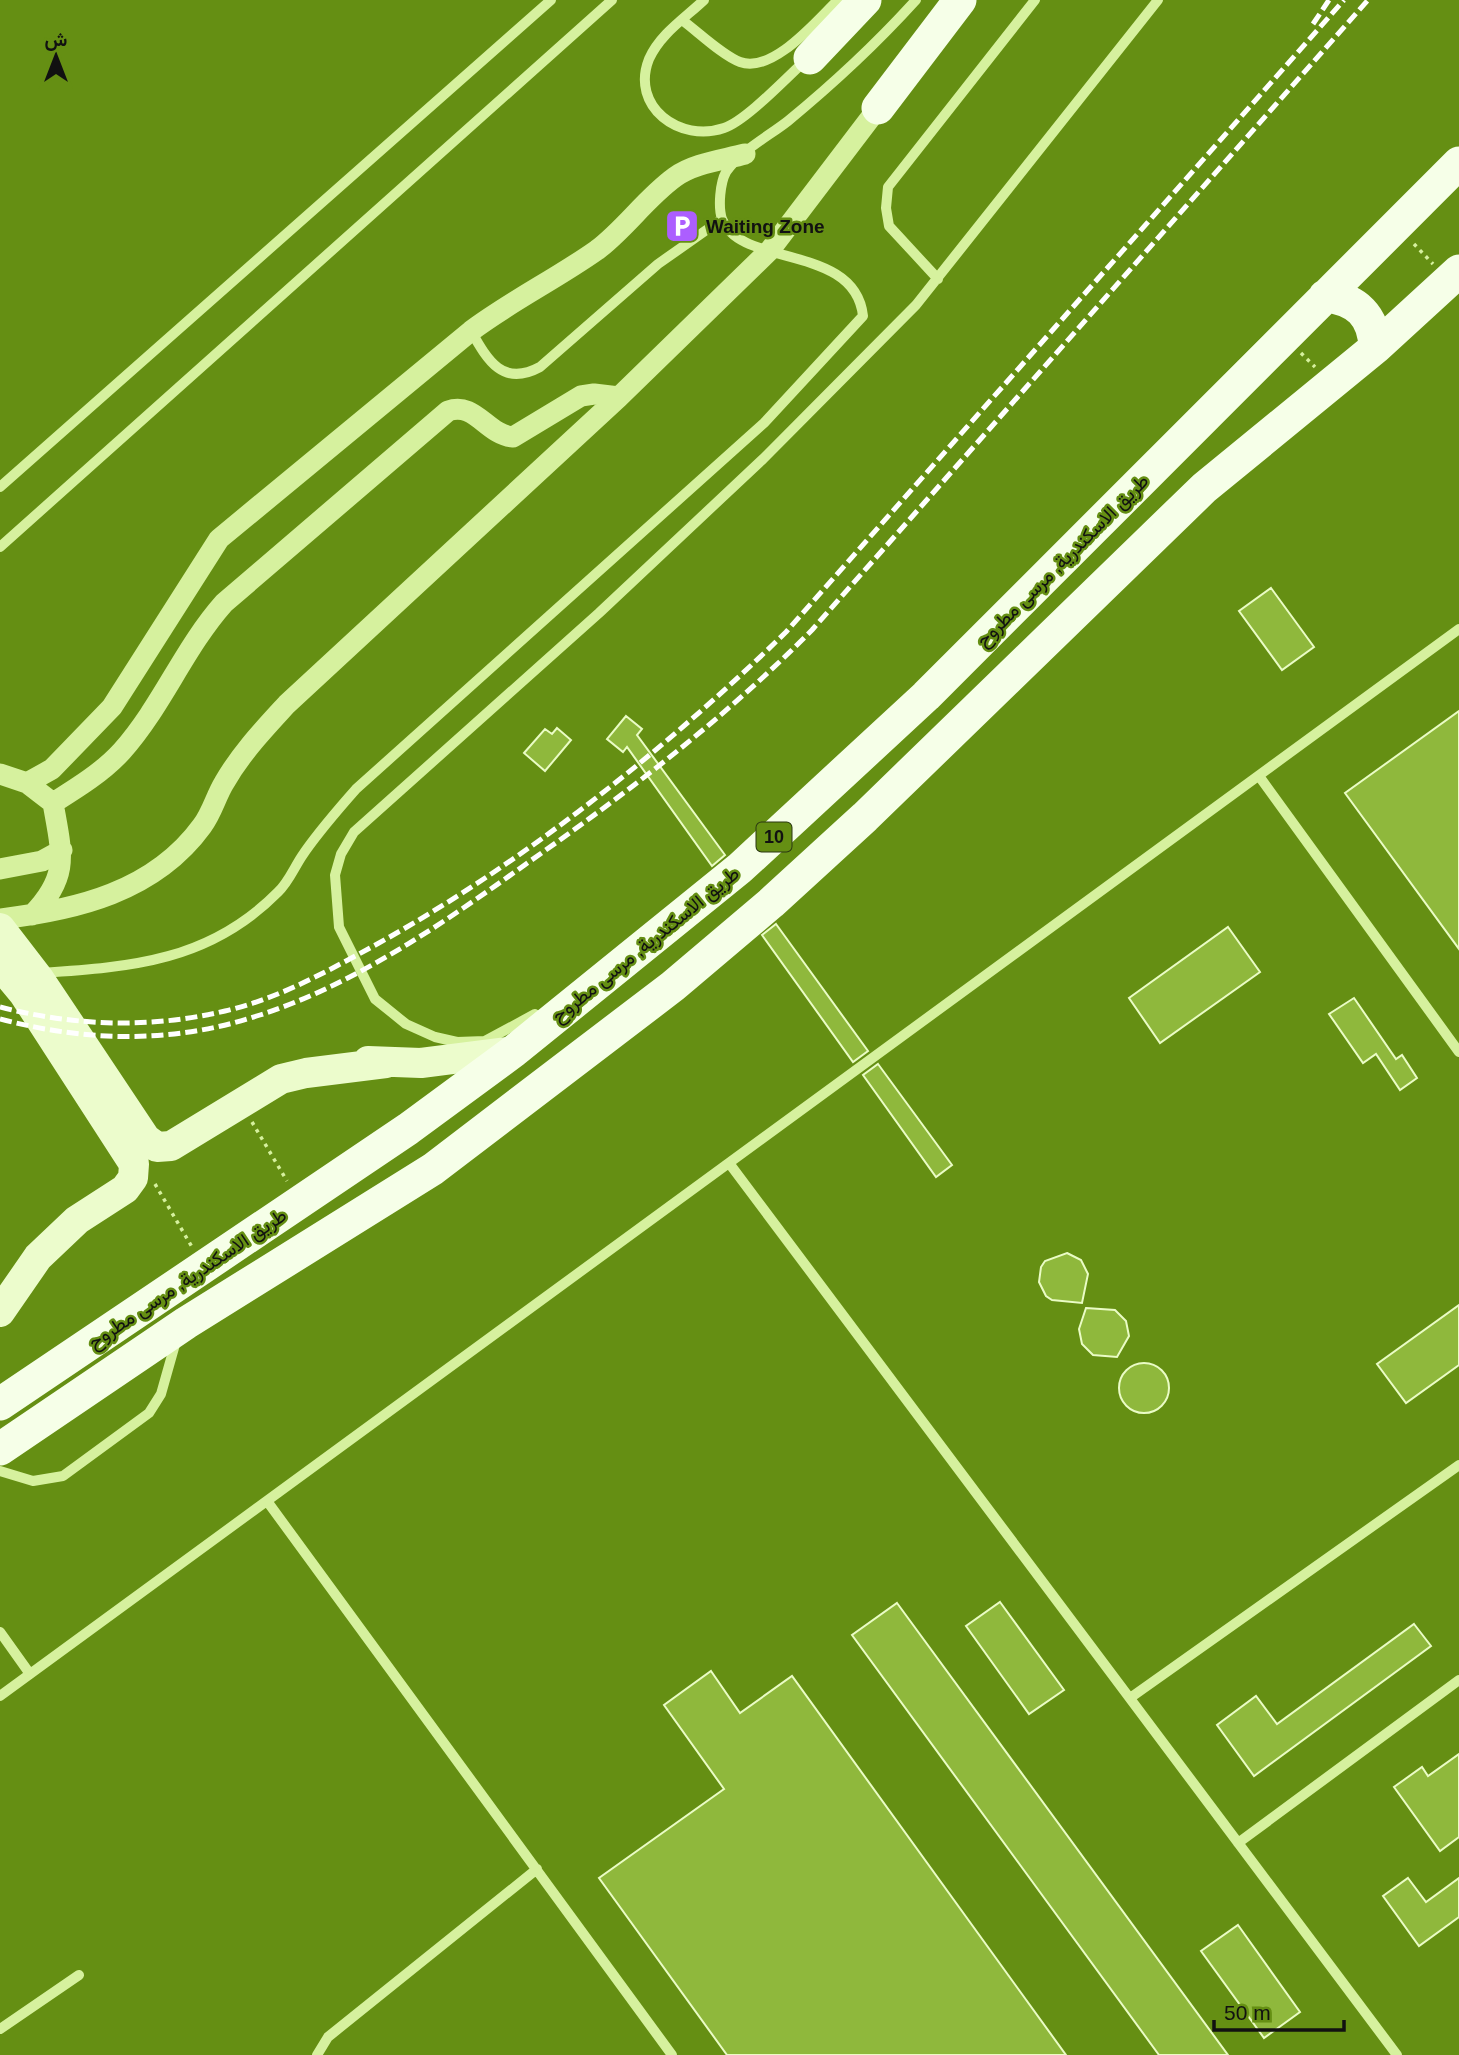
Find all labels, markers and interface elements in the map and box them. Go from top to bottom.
north arrow [21,21,91,91]
text: ش [45,29,68,51]
parking icon: Waiting Zone [663,207,701,245]
place label: Waiting Zone [706,216,825,237]
street label: طريق الاسكندرية, مرسى مطروح [972,470,1154,652]
road number: 10 [756,822,792,852]
street label: طريق الاسكندرية, مرسى مطروح [548,862,744,1028]
street label: طريق الاسكندرية, مرسى مطروح [84,1204,291,1354]
scale bar [1214,1988,1344,2032]
text: 50 m [1224,2001,1271,2024]

